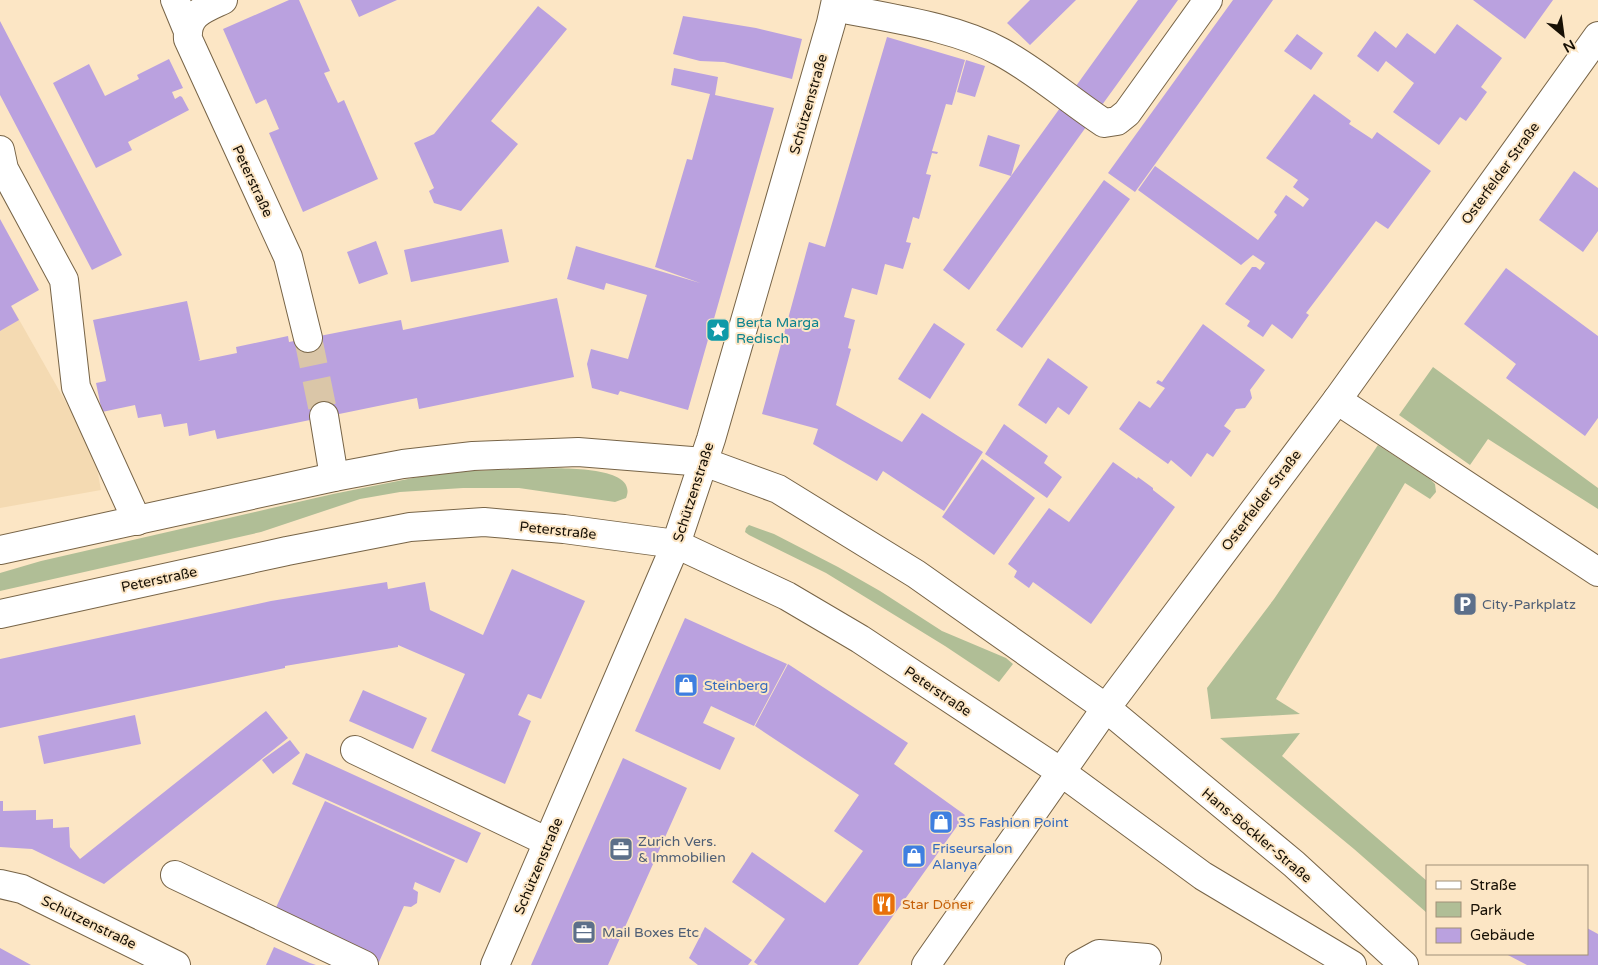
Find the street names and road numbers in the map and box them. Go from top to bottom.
street label: Schützenstraße [786,52,831,156]
street label: Osterfelder Straße [1458,119,1543,228]
street label: Peterstraße [228,143,277,220]
street label: Schützenstraße [669,440,718,544]
street label: Osterfelder Straße [1218,446,1305,554]
street label: Peterstraße [519,518,597,543]
street label: Peterstraße [120,563,199,596]
street label: Peterstraße [901,663,975,720]
street label: Hans-Böckler-Straße [1198,784,1315,886]
street label: Schützenstraße [510,815,567,917]
street label: Schützenstraße [39,892,139,953]

